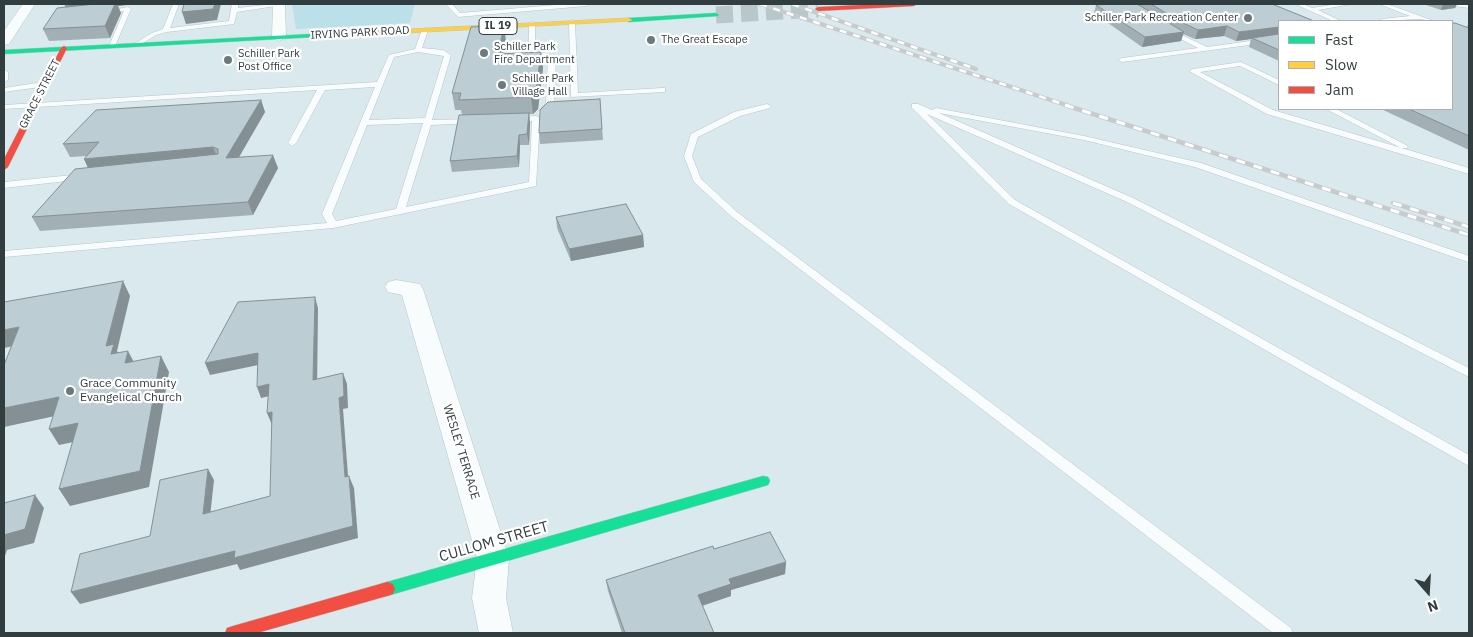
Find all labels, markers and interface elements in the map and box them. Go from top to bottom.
place label: Schiller Park Recreation Center [1085,11,1238,25]
marker: Schiller Park Recreation Center [1242,12,1254,24]
road number: IL 19 [479,18,517,34]
legend [1278,20,1453,110]
street label: IRVING PARK ROAD [310,24,410,42]
text: Fast [1325,30,1353,49]
place label: The Great Escape [661,33,748,47]
marker: The Great Escape [645,34,657,46]
place label: Schiller Park Fire Department [494,40,575,66]
place label: Schiller Park Post Office [238,47,300,73]
marker: Schiller Park Fire Department [478,47,490,59]
marker: Schiller Park Post Office [222,54,234,66]
text: Slow [1325,55,1358,74]
street label: GRACE STREET [17,57,63,131]
place label: Schiller Park Village Hall [512,72,574,98]
marker: Schiller Park Village Hall [496,79,508,91]
text: Jam [1325,80,1354,99]
place label: Grace Community Evangelical Church [80,377,182,405]
marker: Grace Community Evangelical Church [64,385,76,397]
street label: WESLEY TERRACE [440,403,482,501]
street label: CULLOM STREET [437,518,551,566]
north arrow [1403,567,1453,617]
text: N [1425,596,1441,616]

